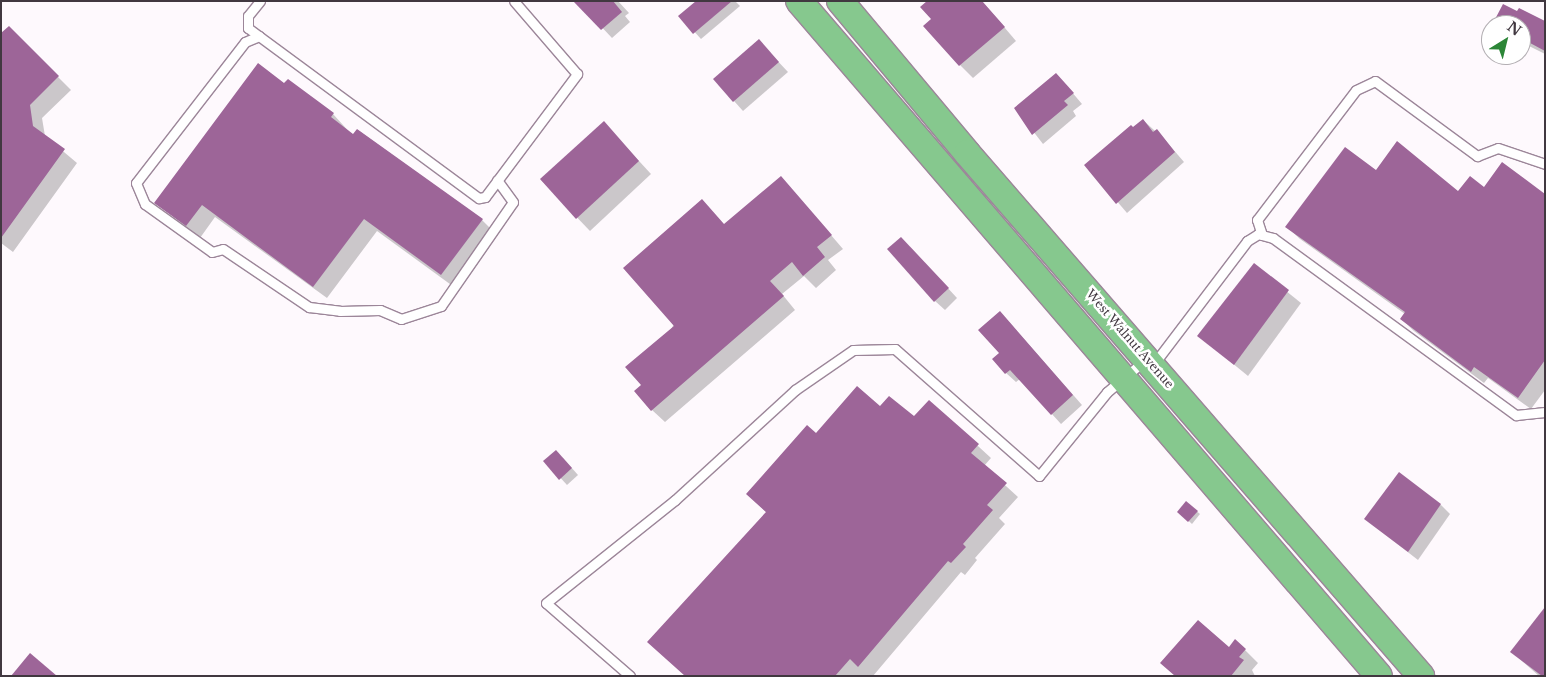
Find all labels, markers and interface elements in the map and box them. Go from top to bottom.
north arrow [1481,15,1531,65]
text: N [1504,18,1525,40]
street label: West Walnut Avenue [1083,286,1177,392]

